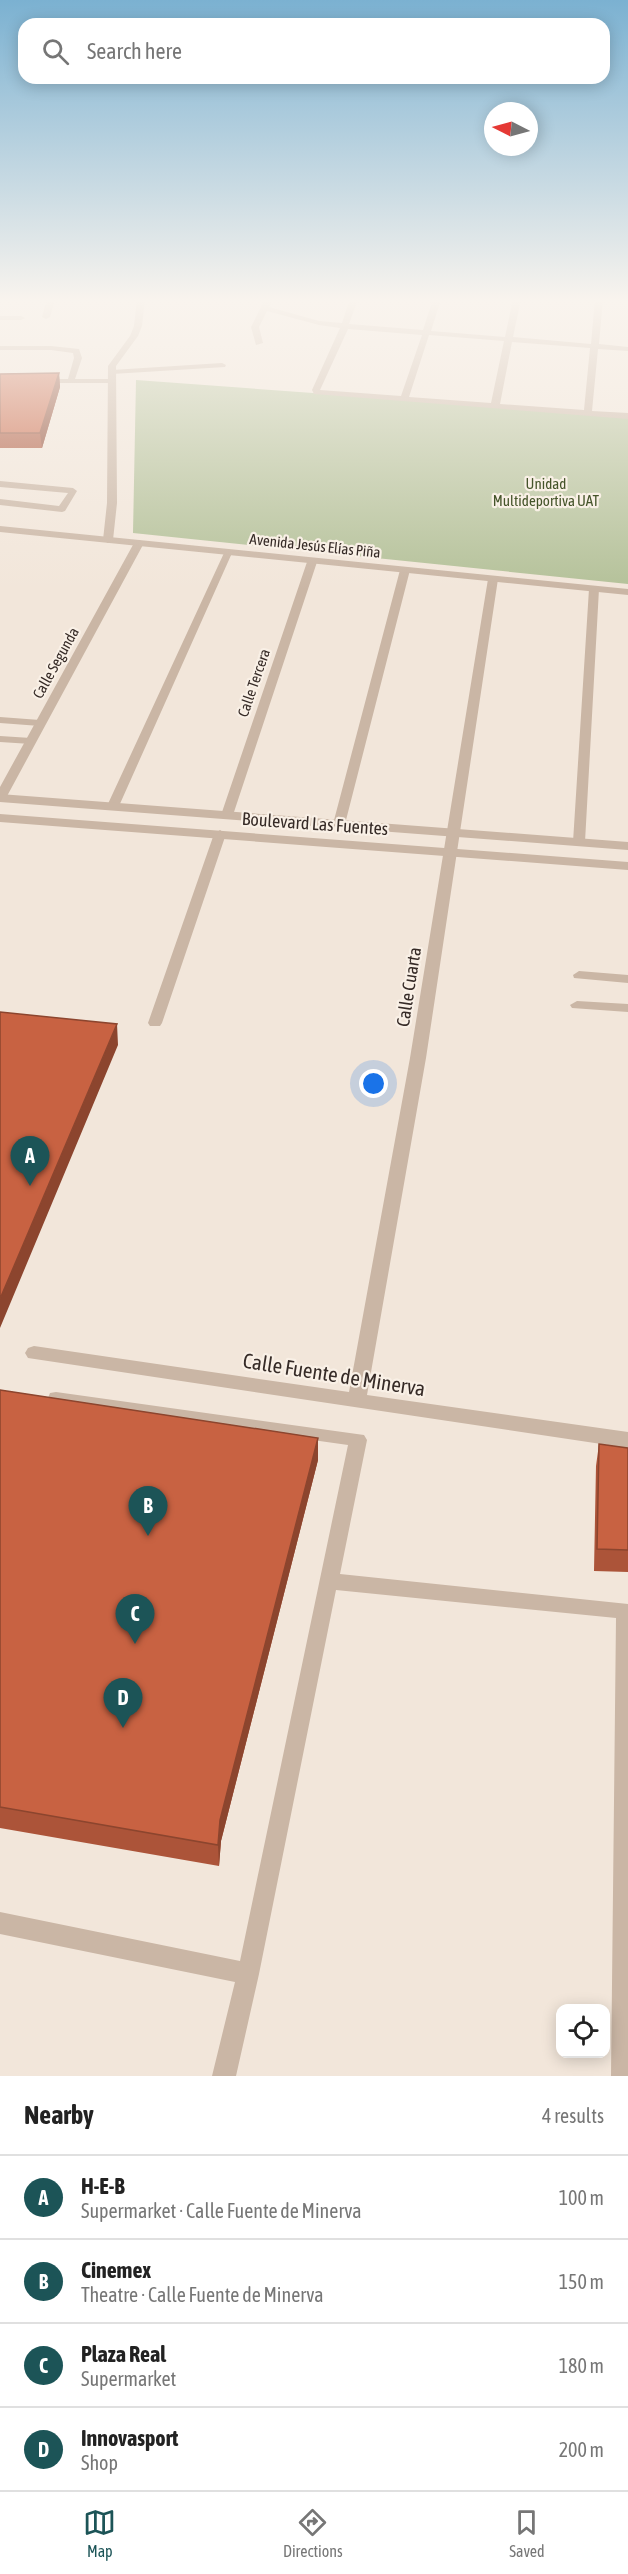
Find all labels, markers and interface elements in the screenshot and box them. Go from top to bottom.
search box [18,18,610,84]
icon: search [39,35,72,68]
text: Search here [87,38,182,64]
north arrow [484,102,538,156]
park label: Unidad Multideportiva UAT [493,475,600,509]
street label: Avenida Jesús Elías Piña [249,530,381,561]
street label: Calle Segunda [29,624,82,701]
street label: Calle Tercera [234,647,273,719]
street label: Boulevard Las Fuentes [241,808,389,839]
street label: Calle Cuarta [392,946,425,1028]
your location [359,1069,388,1098]
pin: A [10,1136,50,1186]
street label: Calle Fuente de Minerva [241,1348,427,1400]
pin: B [128,1486,168,1536]
pin: C [116,1594,154,1644]
pin: D [104,1678,142,1728]
map controls [556,2004,610,2058]
button: locate [556,2004,610,2058]
text: Nearby [24,2100,94,2130]
text: 4 results [542,2104,604,2127]
text: H-E-B [81,2173,125,2199]
text: A [39,2186,48,2209]
text: 100 m [559,2186,604,2209]
text: Supermarket · Calle Fuente de Minerva [81,2199,362,2222]
text: Cinemex [81,2257,151,2283]
text: B [39,2270,48,2293]
text: 150 m [559,2270,604,2293]
text: Theatre · Calle Fuente de Minerva [81,2283,323,2306]
text: Plaza Real [81,2341,166,2367]
text: C [39,2354,48,2377]
text: 180 m [559,2354,604,2377]
text: Supermarket [81,2367,176,2390]
text: Innovasport [81,2425,178,2451]
text: D [38,2438,49,2461]
text: 200 m [559,2438,604,2461]
text: Shop [81,2451,118,2474]
tab: Map [83,2506,116,2560]
tab: Directions [283,2506,343,2560]
tab: Saved [509,2506,545,2560]

